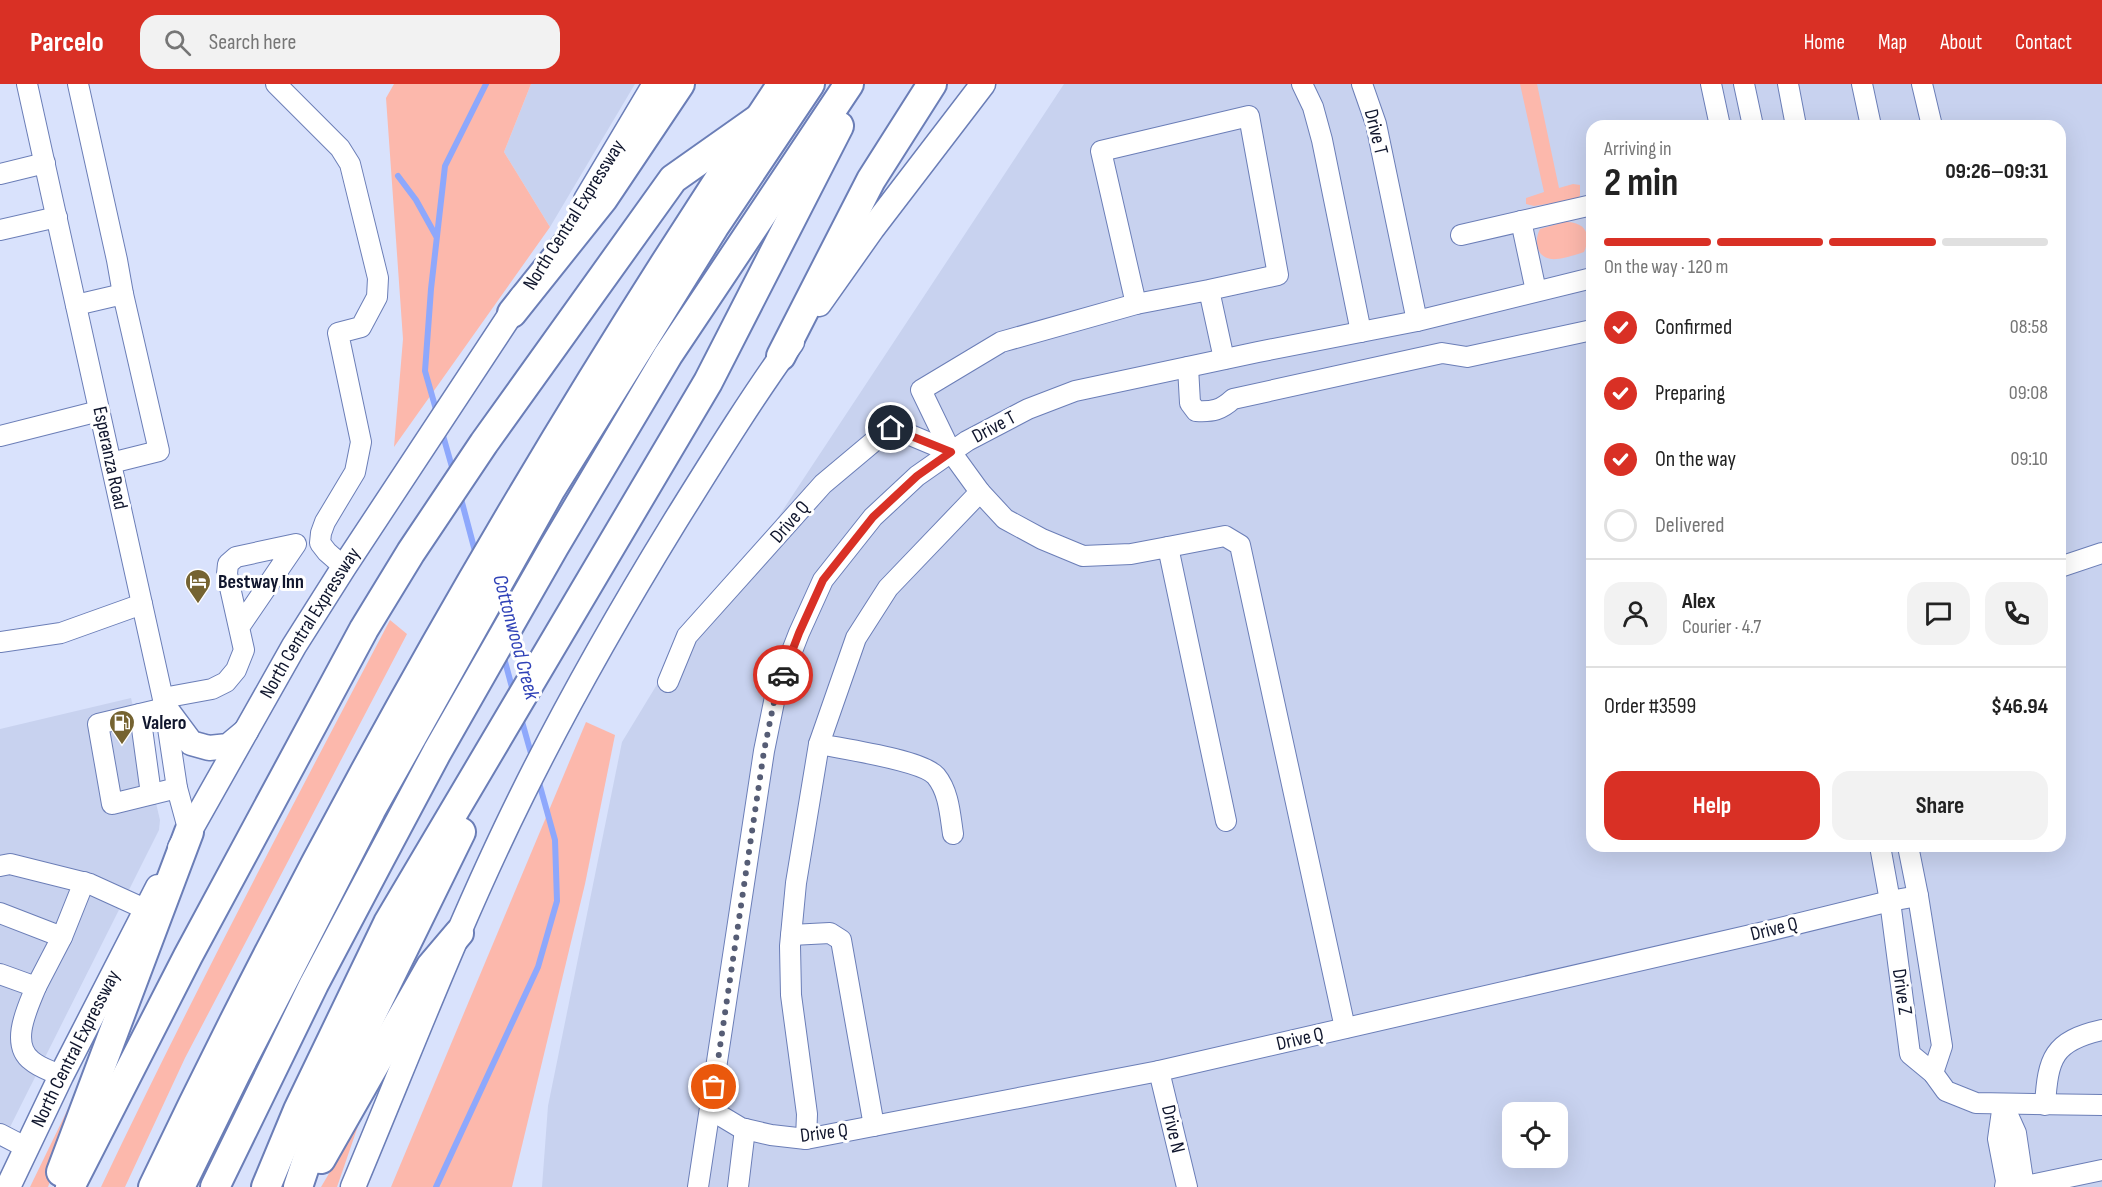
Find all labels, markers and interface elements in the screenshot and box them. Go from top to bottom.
search box [140,15,560,69]
text: Parcelo [30,26,104,59]
icon: search [161,26,194,59]
text: Search here [209,29,296,56]
text: Home [1804,30,1845,55]
text: Map [1878,30,1907,55]
text: About [1940,30,1982,55]
text: Contact [2015,30,2072,55]
street label: Drive T [1359,107,1393,157]
street label: North Central Expressway [518,135,630,295]
text: Arriving in [1604,137,1672,161]
text: 09:26–09:31 [1945,158,2048,185]
text: 2 min [1604,160,1678,207]
text: On the way · 120 m [1604,255,1728,279]
icon: check [1604,311,1637,344]
text: Confirmed [1655,314,1732,341]
text: 08:58 [2010,315,2048,339]
icon: check [1604,377,1637,410]
text: Preparing [1655,380,1725,407]
text: 09:08 [2009,381,2048,405]
pin [865,402,916,453]
street label: Esperanza Road [87,404,133,512]
street label: Drive T [968,406,1020,448]
icon: home [874,411,907,444]
icon: check [1604,443,1637,476]
text: On the way [1655,446,1736,473]
text: 09:10 [2011,447,2048,471]
street label: Drive Q [765,496,815,548]
text: Delivered [1655,512,1724,539]
street label: North Central Expressway [255,543,366,703]
hotel icon: Bestway Inn [183,567,213,605]
place label: Bestway Inn [218,570,304,594]
water label: Cottonwood Creek [487,572,545,703]
button: person [1604,582,1667,645]
button: chat [1907,582,1970,645]
button: phone [1985,582,2048,645]
text: Alex [1682,588,1715,615]
text: Courier · 4.7 [1682,615,1761,639]
courier [753,645,813,705]
icon: car [767,659,800,692]
text: Order #3599 [1604,693,1696,720]
text: $46.94 [1991,693,2048,720]
fuel station icon: Valero [107,708,137,746]
place label: Valero [142,711,187,735]
button: Help [1604,771,1820,840]
button: Share [1832,771,2048,840]
street label: Drive Q [1748,912,1800,946]
street label: North Central Expressway [26,966,125,1131]
street label: Drive Z [1887,967,1917,1017]
street label: Drive Q [1274,1022,1326,1056]
pin [688,1061,739,1112]
icon: bag [697,1070,730,1103]
map controls [1502,1102,1568,1168]
button: locate [1502,1102,1568,1168]
street label: Drive N [1156,1103,1190,1155]
street label: Drive Q [799,1118,849,1148]

